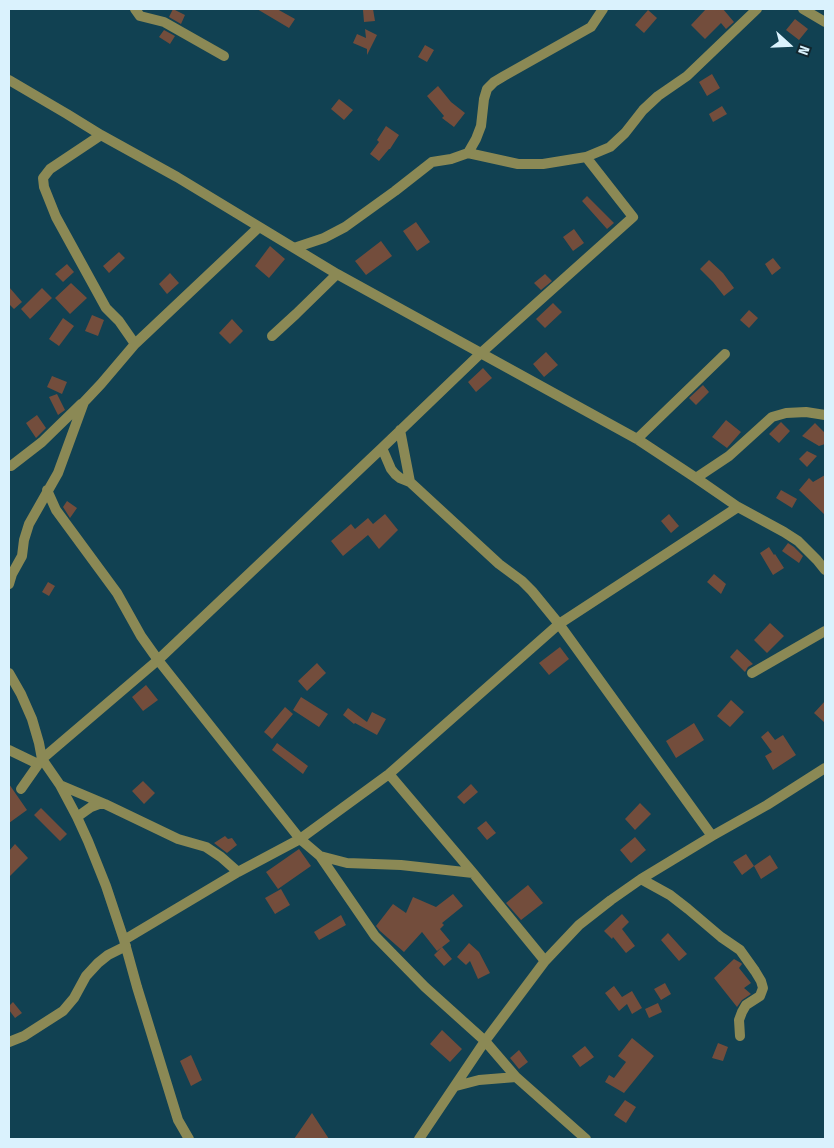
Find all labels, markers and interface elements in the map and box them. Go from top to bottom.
north arrow [764,20,814,70]
text: N [794,43,813,57]

